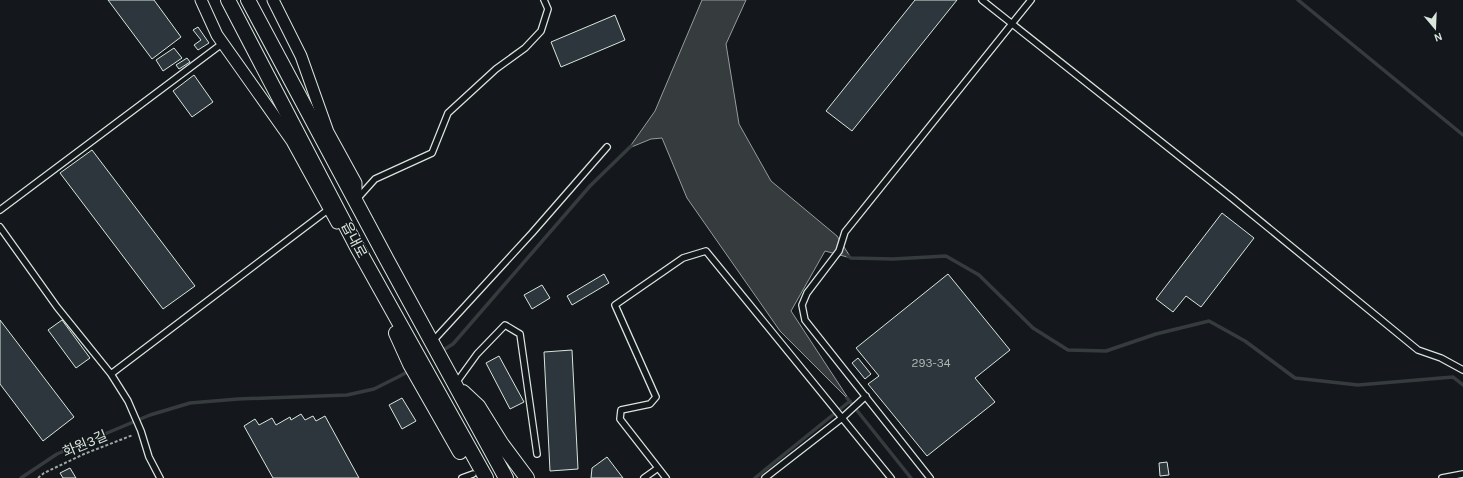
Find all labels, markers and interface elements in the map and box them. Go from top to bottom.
north arrow [1415,8,1455,48]
text: N [1432,30,1444,44]
street label: 읍내로 [337,219,371,261]
house number: 293-34 [912,356,951,370]
street label: 화원3길 [60,427,110,461]

